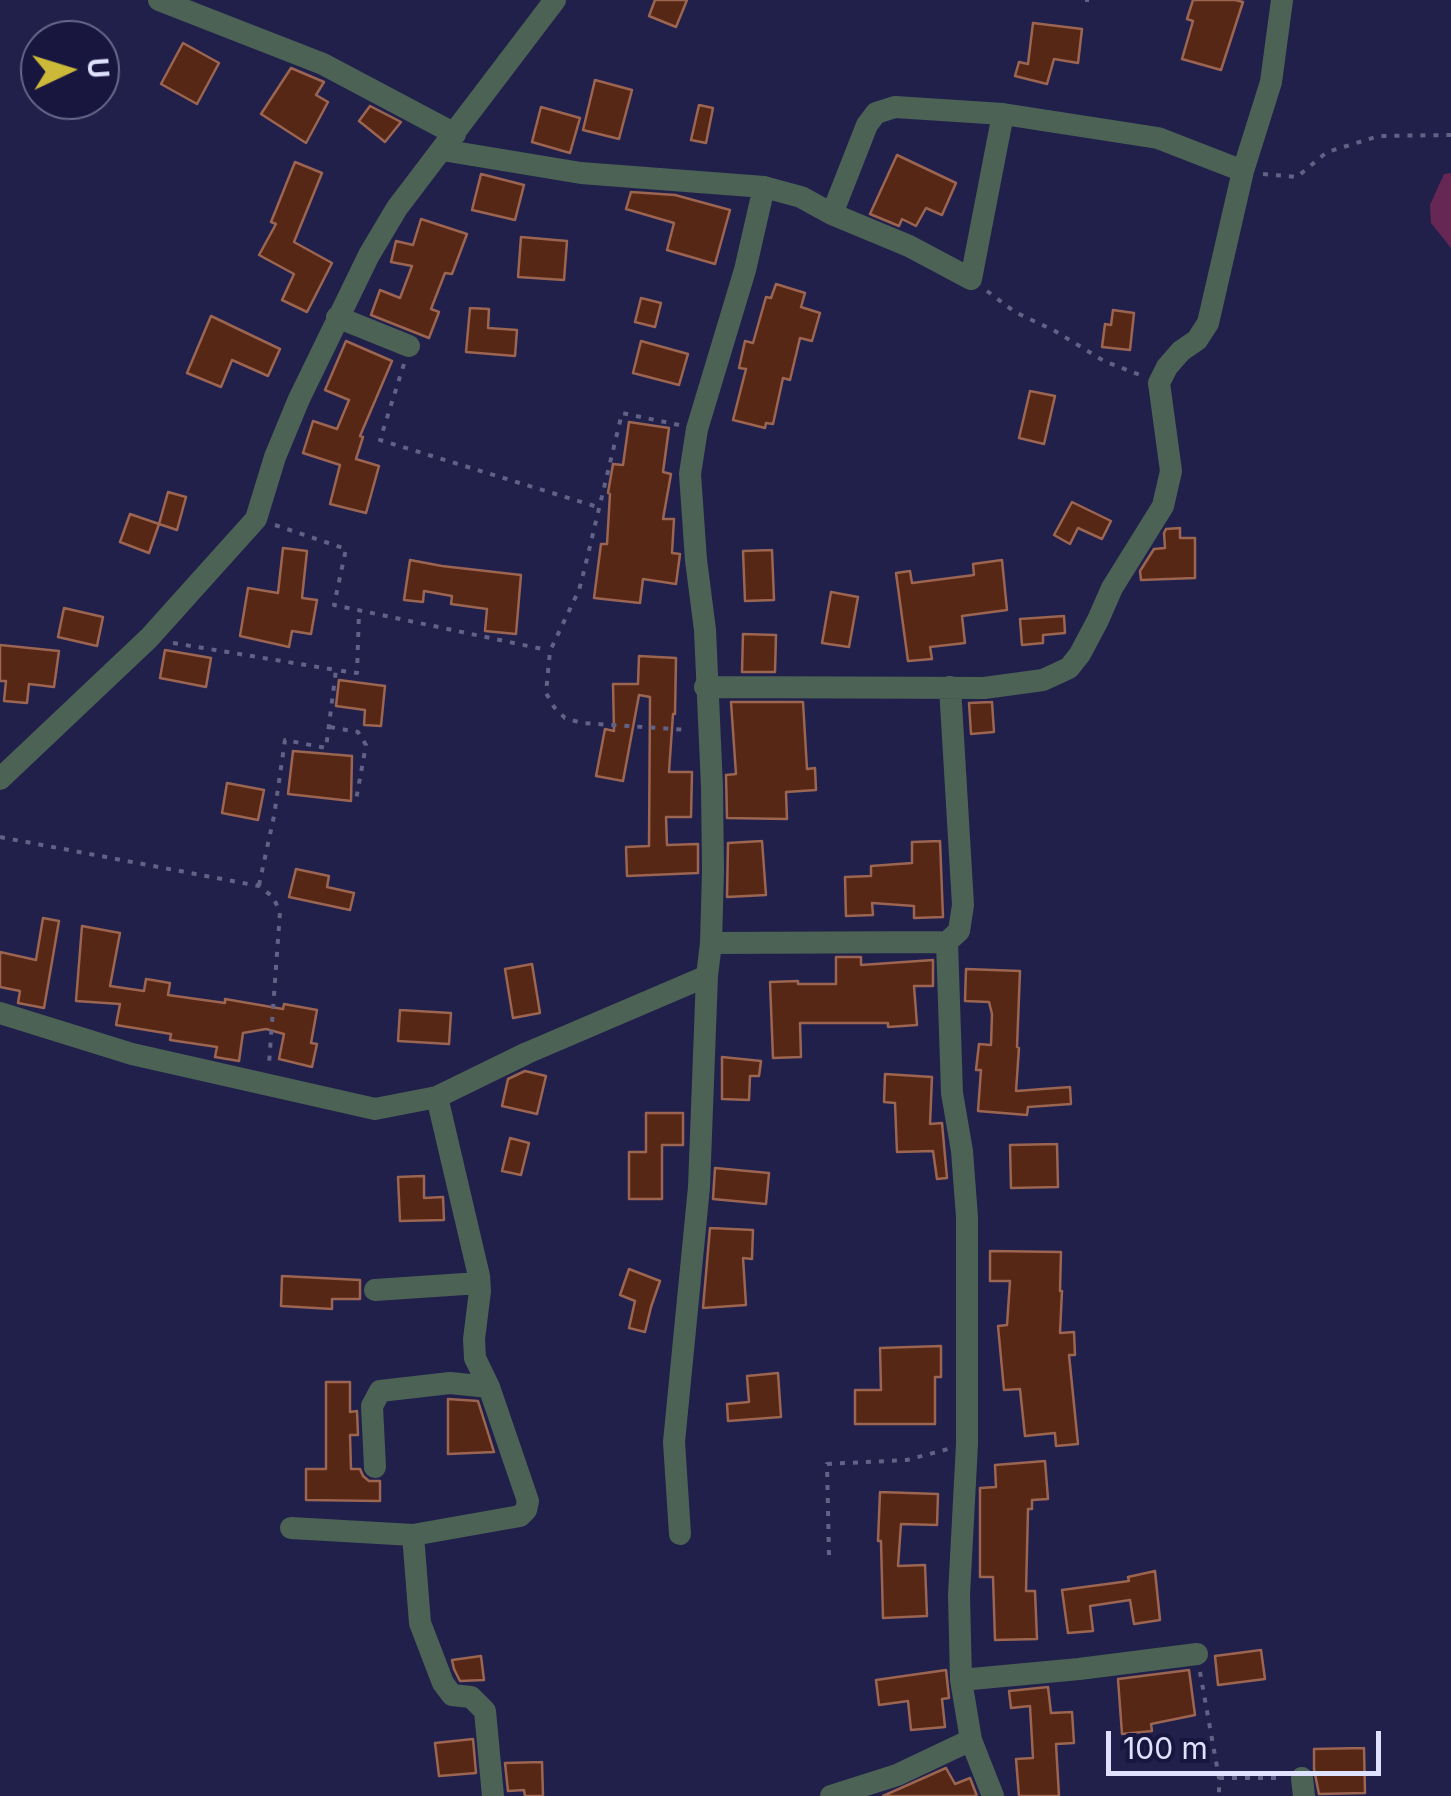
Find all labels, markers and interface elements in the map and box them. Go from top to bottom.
north arrow [20,20,120,120]
text: U [80,57,116,79]
scale bar [1111,1711,1386,1773]
text: 100 m [1123,1730,1208,1766]

